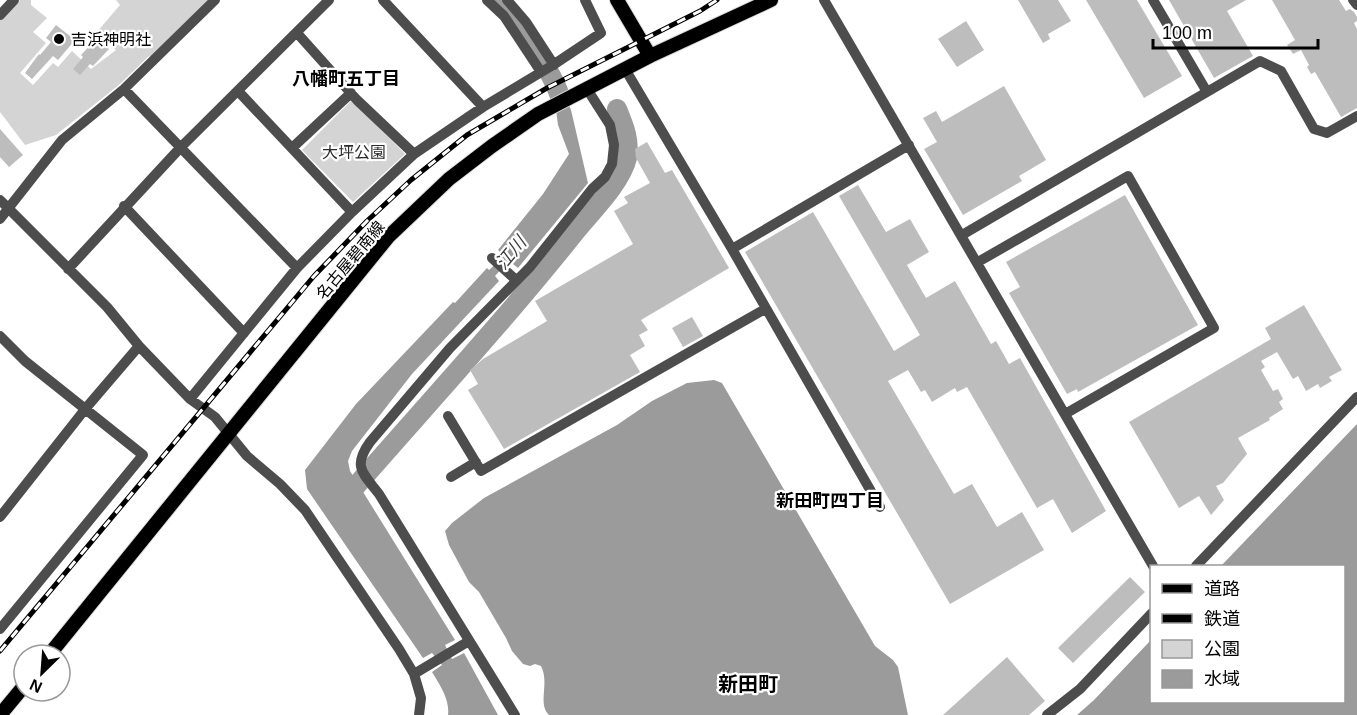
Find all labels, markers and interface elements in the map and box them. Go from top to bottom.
scale bar [1153,12,1318,50]
text: 100 m [1162,23,1212,43]
place label: 吉浜神明社 [71,31,151,48]
marker: 吉浜神明社 [52,32,66,46]
district label: 八幡町五丁目 [292,69,400,89]
park label: 大坪公園 [322,144,386,161]
street label: 名古屋碧南線 [313,218,388,303]
water label: 江川 [492,231,532,273]
district label: 新田町四丁目 [776,491,884,511]
legend [1150,565,1345,703]
text: 道路 [1204,579,1240,599]
text: 鉄道 [1204,609,1240,629]
text: 公園 [1204,639,1240,659]
north arrow [12,643,72,703]
text: 水域 [1204,669,1240,689]
district label: 新田町 [718,673,778,695]
text: N [27,676,45,696]

